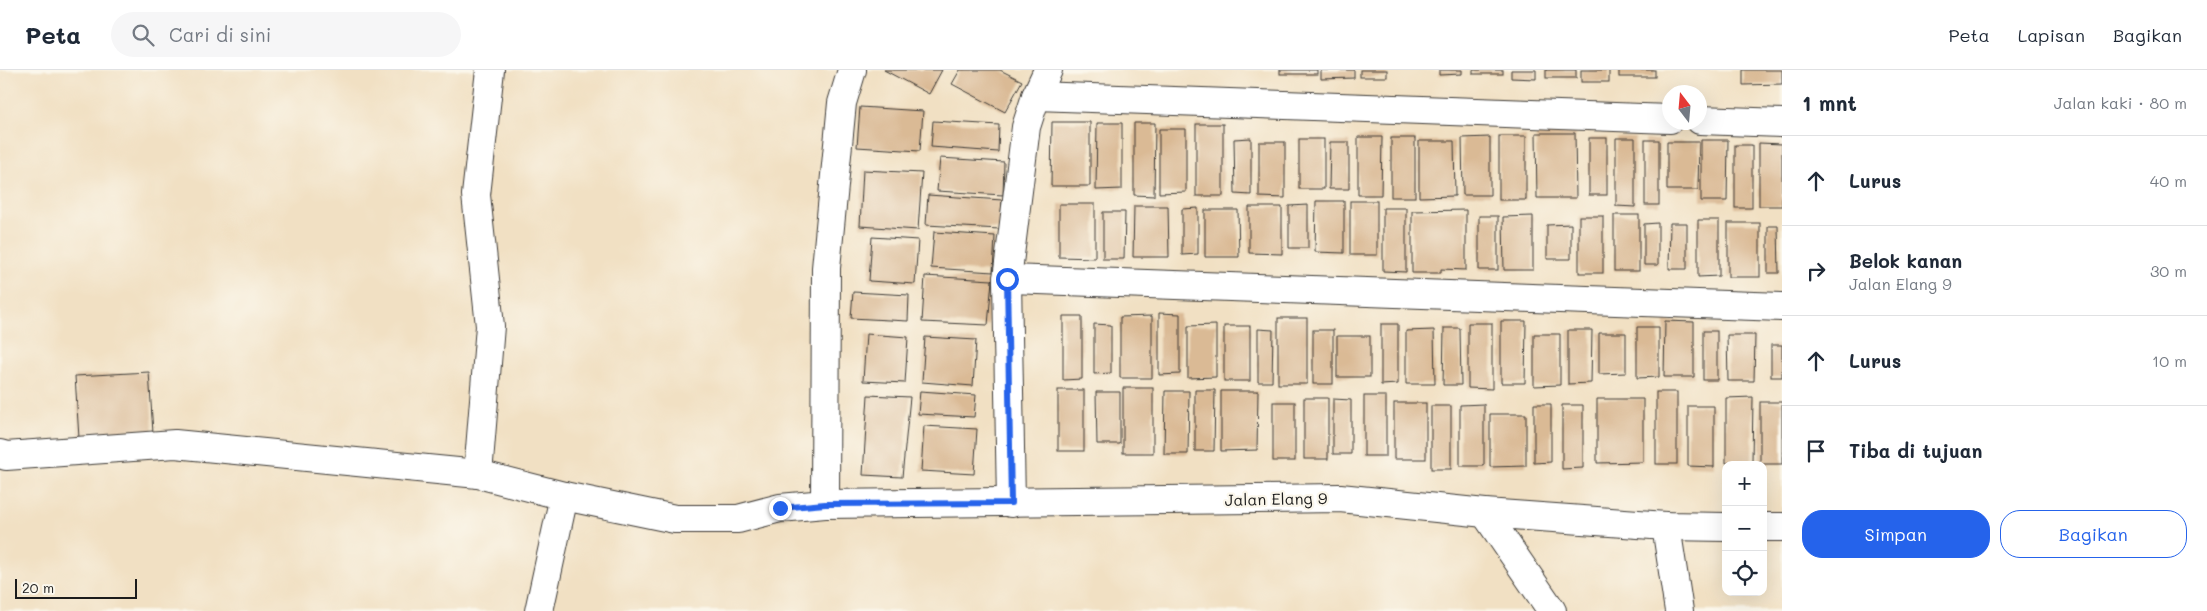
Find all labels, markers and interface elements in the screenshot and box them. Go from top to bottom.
search box [111,12,461,57]
text: Peta [25,19,81,50]
icon: search [129,21,157,49]
text: Cari di sini [169,22,271,47]
text: Peta [1948,23,1990,47]
text: Lapisan [2018,23,2085,47]
text: Bagikan [2113,23,2182,47]
north arrow [1662,85,1707,130]
text: 1 mnt [1802,89,1857,116]
text: Jalan kaki · 80 m [2054,92,2187,113]
icon: ahead [1802,167,1830,195]
text: Lurus [1849,168,1901,193]
text: 40 m [2150,170,2187,191]
text: Belok kanan [1849,248,1962,273]
icon: right [1802,257,1830,285]
text: 30 m [2150,260,2187,281]
route start [996,268,1019,291]
text: Jalan Elang 9 [1849,273,1952,294]
icon: ahead [1802,347,1830,375]
text: Lurus [1849,348,1901,373]
text: 10 m [2152,350,2187,371]
icon: arrive [1802,437,1830,465]
text: Tiba di tujuan [1849,438,1982,463]
map controls [1722,461,1767,596]
button: + [1722,461,1767,506]
street label: Jalan Elang 9 [1225,487,1327,510]
route end [769,497,792,520]
button: − [1722,506,1767,551]
button: Simpan [1802,510,1990,558]
button: Bagikan [2000,510,2187,558]
button: locate [1722,551,1767,596]
scale bar [15,576,138,599]
text: 20 m [22,578,54,597]

